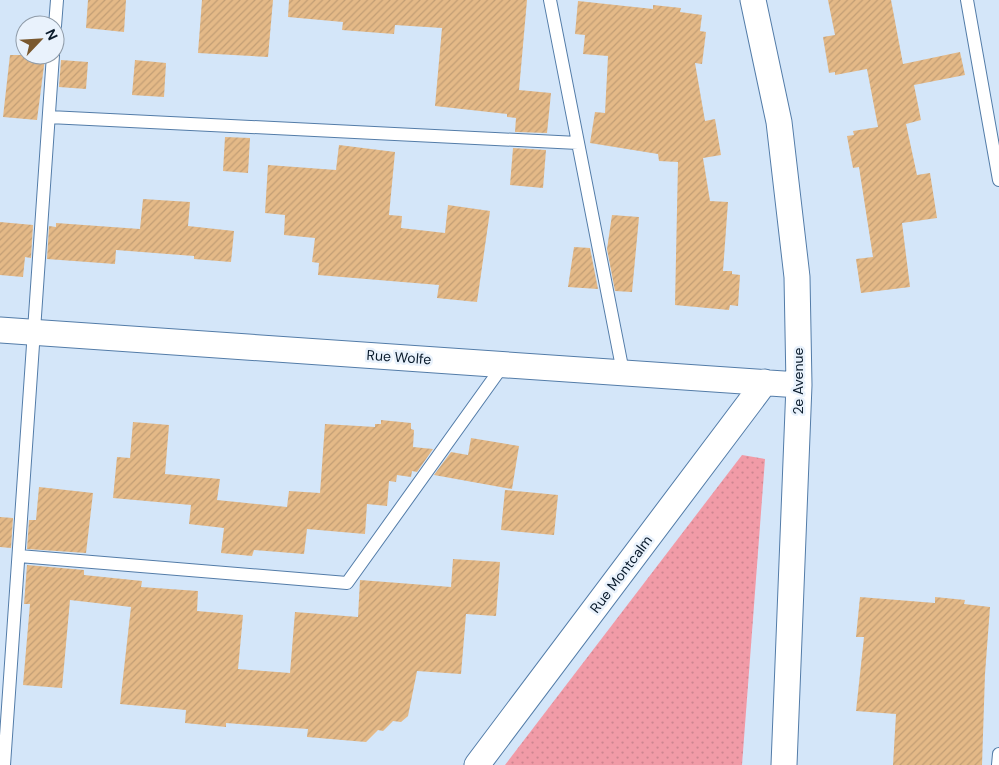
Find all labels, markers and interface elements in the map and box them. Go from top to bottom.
north arrow [15,15,65,65]
text: N [41,26,62,43]
street label: Rue Wolfe [366,346,432,368]
street label: 2e Avenue [789,347,807,415]
street label: Rue Montcalm [586,532,656,616]

